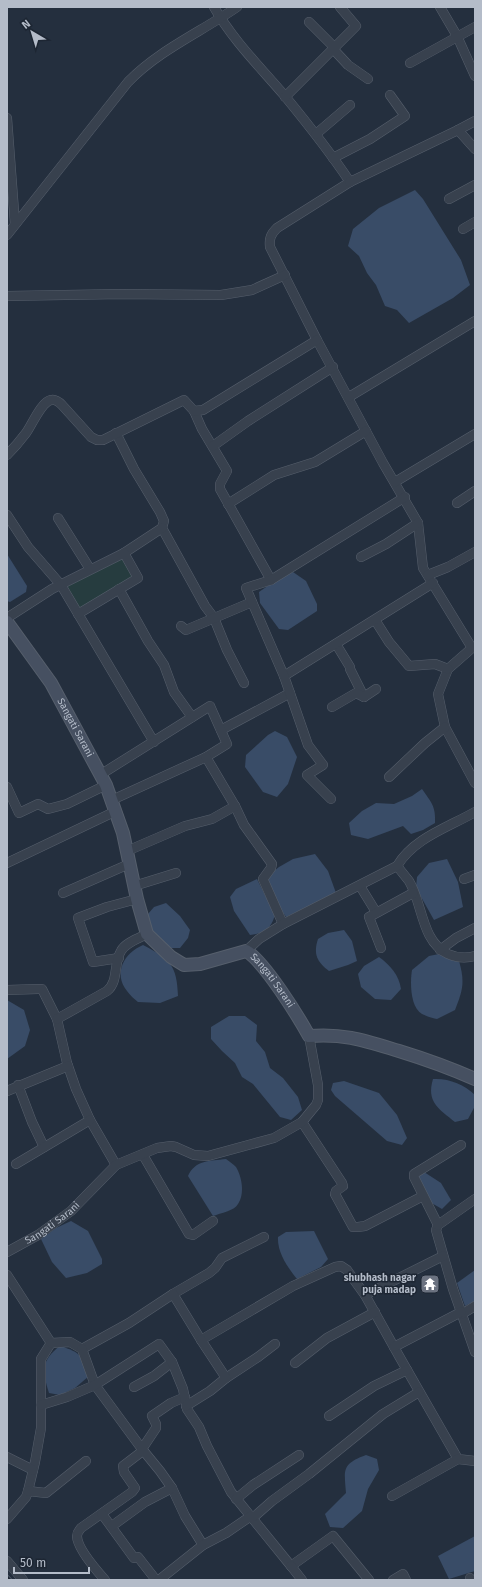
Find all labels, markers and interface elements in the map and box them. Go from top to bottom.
north arrow [12,12,52,52]
text: N [19,17,33,32]
street label: Sangati Sarani [54,696,96,759]
street label: Sangati Sarani [248,951,297,1010]
street label: Sangati Sarani [23,1199,83,1247]
place label: shubhash nagar puja madap [344,1272,417,1296]
temple icon: shubhash nagar puja madap [419,1273,441,1295]
scale bar [14,1549,89,1575]
text: 50 m [20,1556,46,1570]

